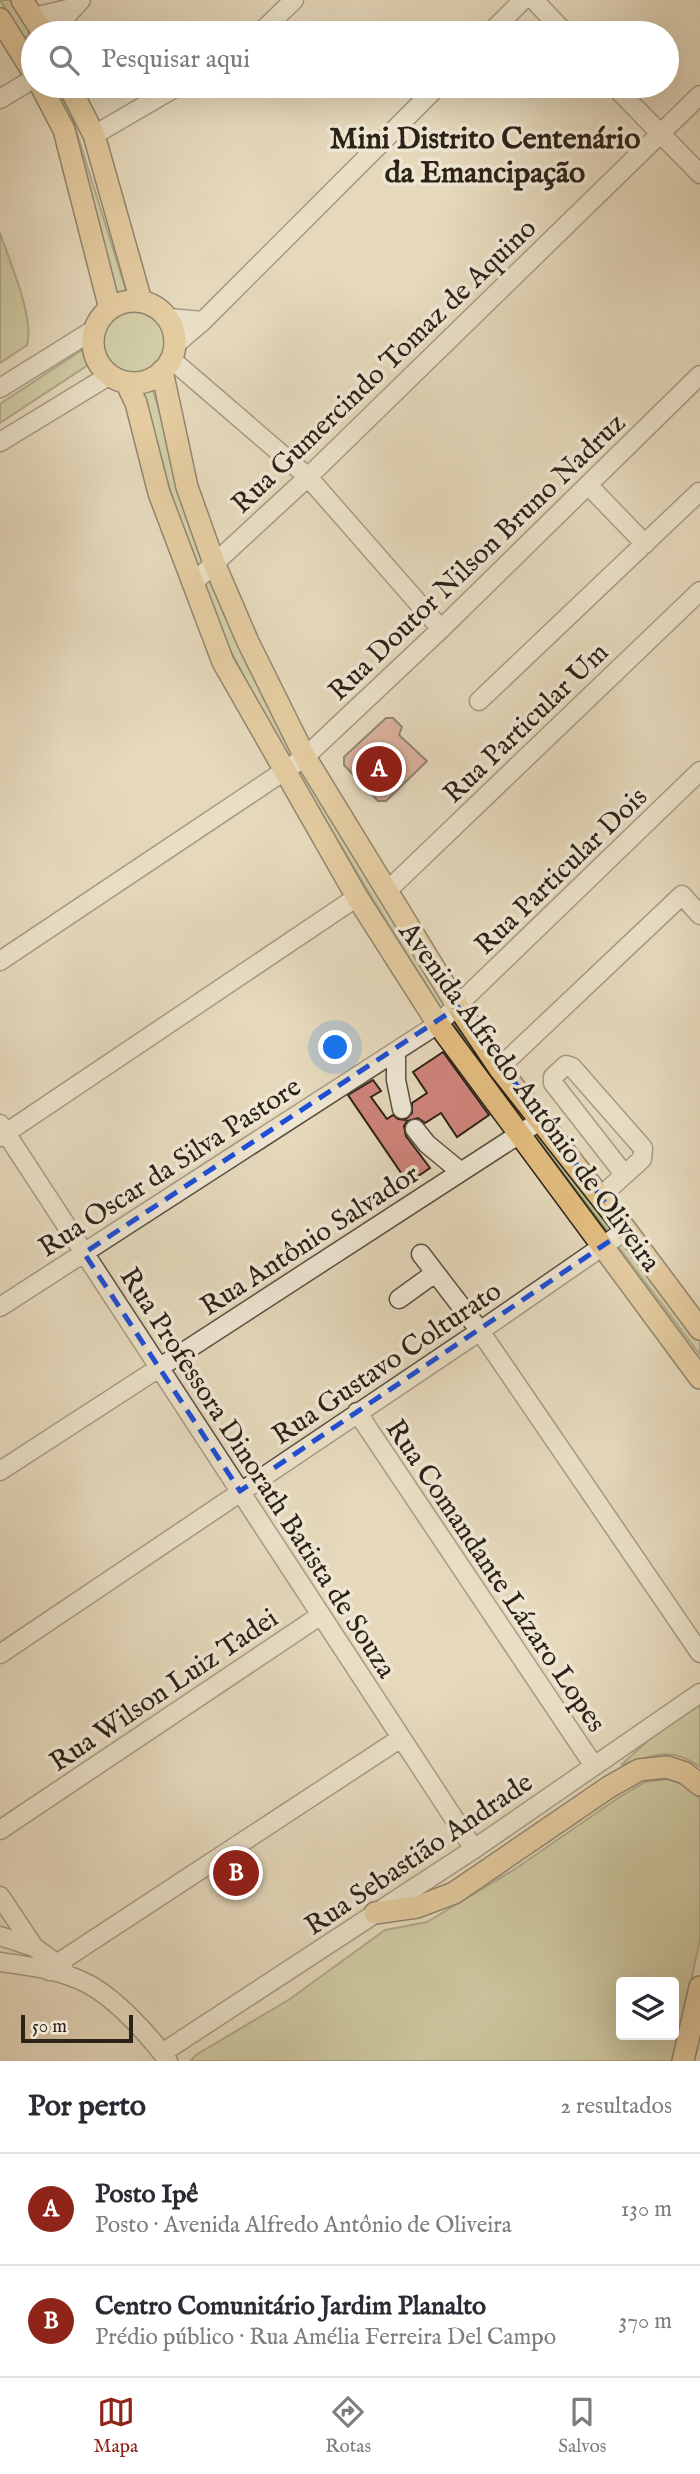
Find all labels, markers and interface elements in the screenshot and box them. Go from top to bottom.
search box [21,21,679,98]
icon: search [45,41,83,79]
text: Pesquisar aqui [101,43,250,76]
district label: Mini Distrito Centenário da Emancipação [330,121,640,193]
street label: Rua Gumercindo Tomaz de Aquino [225,212,544,522]
street label: Rua Doutor Nilson Bruno Nadruz [322,406,634,709]
street label: Rua Particular Um [437,636,617,812]
pin: A [356,743,402,795]
street label: Rua Particular Dois [468,780,655,963]
street label: Avenida Alfredo Antônio de Oliveira [390,915,668,1280]
your location [318,1030,352,1064]
street label: Rua Oscar da Silva Pastore [33,1070,308,1266]
street label: Rua Antônio Salvador [194,1157,426,1325]
street label: Rua Professora Dinorath Batista de Souza [111,1261,403,1686]
street label: Rua Gustavo Colturato [266,1274,509,1454]
street label: Rua Comandante Lázaro Lopes [377,1413,613,1739]
street label: Rua Wilson Luiz Tadei [43,1602,285,1781]
street label: Rua Sebastião Andrade [299,1766,540,1944]
pin: B [213,1847,259,1899]
map controls [616,1977,679,2040]
button: layers [616,1977,679,2040]
scale bar [21,2012,133,2044]
text: 50 m [32,2015,67,2039]
text: Por perto [28,2088,146,2126]
text: 2 resultados [560,2092,672,2121]
text: Posto Ipê [95,2178,198,2211]
text: A [43,2195,59,2224]
text: 130 m [621,2195,672,2224]
text: Posto · Avenida Alfredo Antônio de Oliveira [95,2211,512,2240]
text: Centro Comunitário Jardim Planalto [95,2290,486,2323]
text: B [43,2307,59,2336]
text: 370 m [619,2307,672,2336]
text: Prédio público · Rua Amélia Ferreira Del Campo [95,2323,556,2352]
tab: Mapa [94,2393,138,2459]
tab: Rotas [325,2393,371,2459]
tab: Salvos [558,2393,606,2459]

